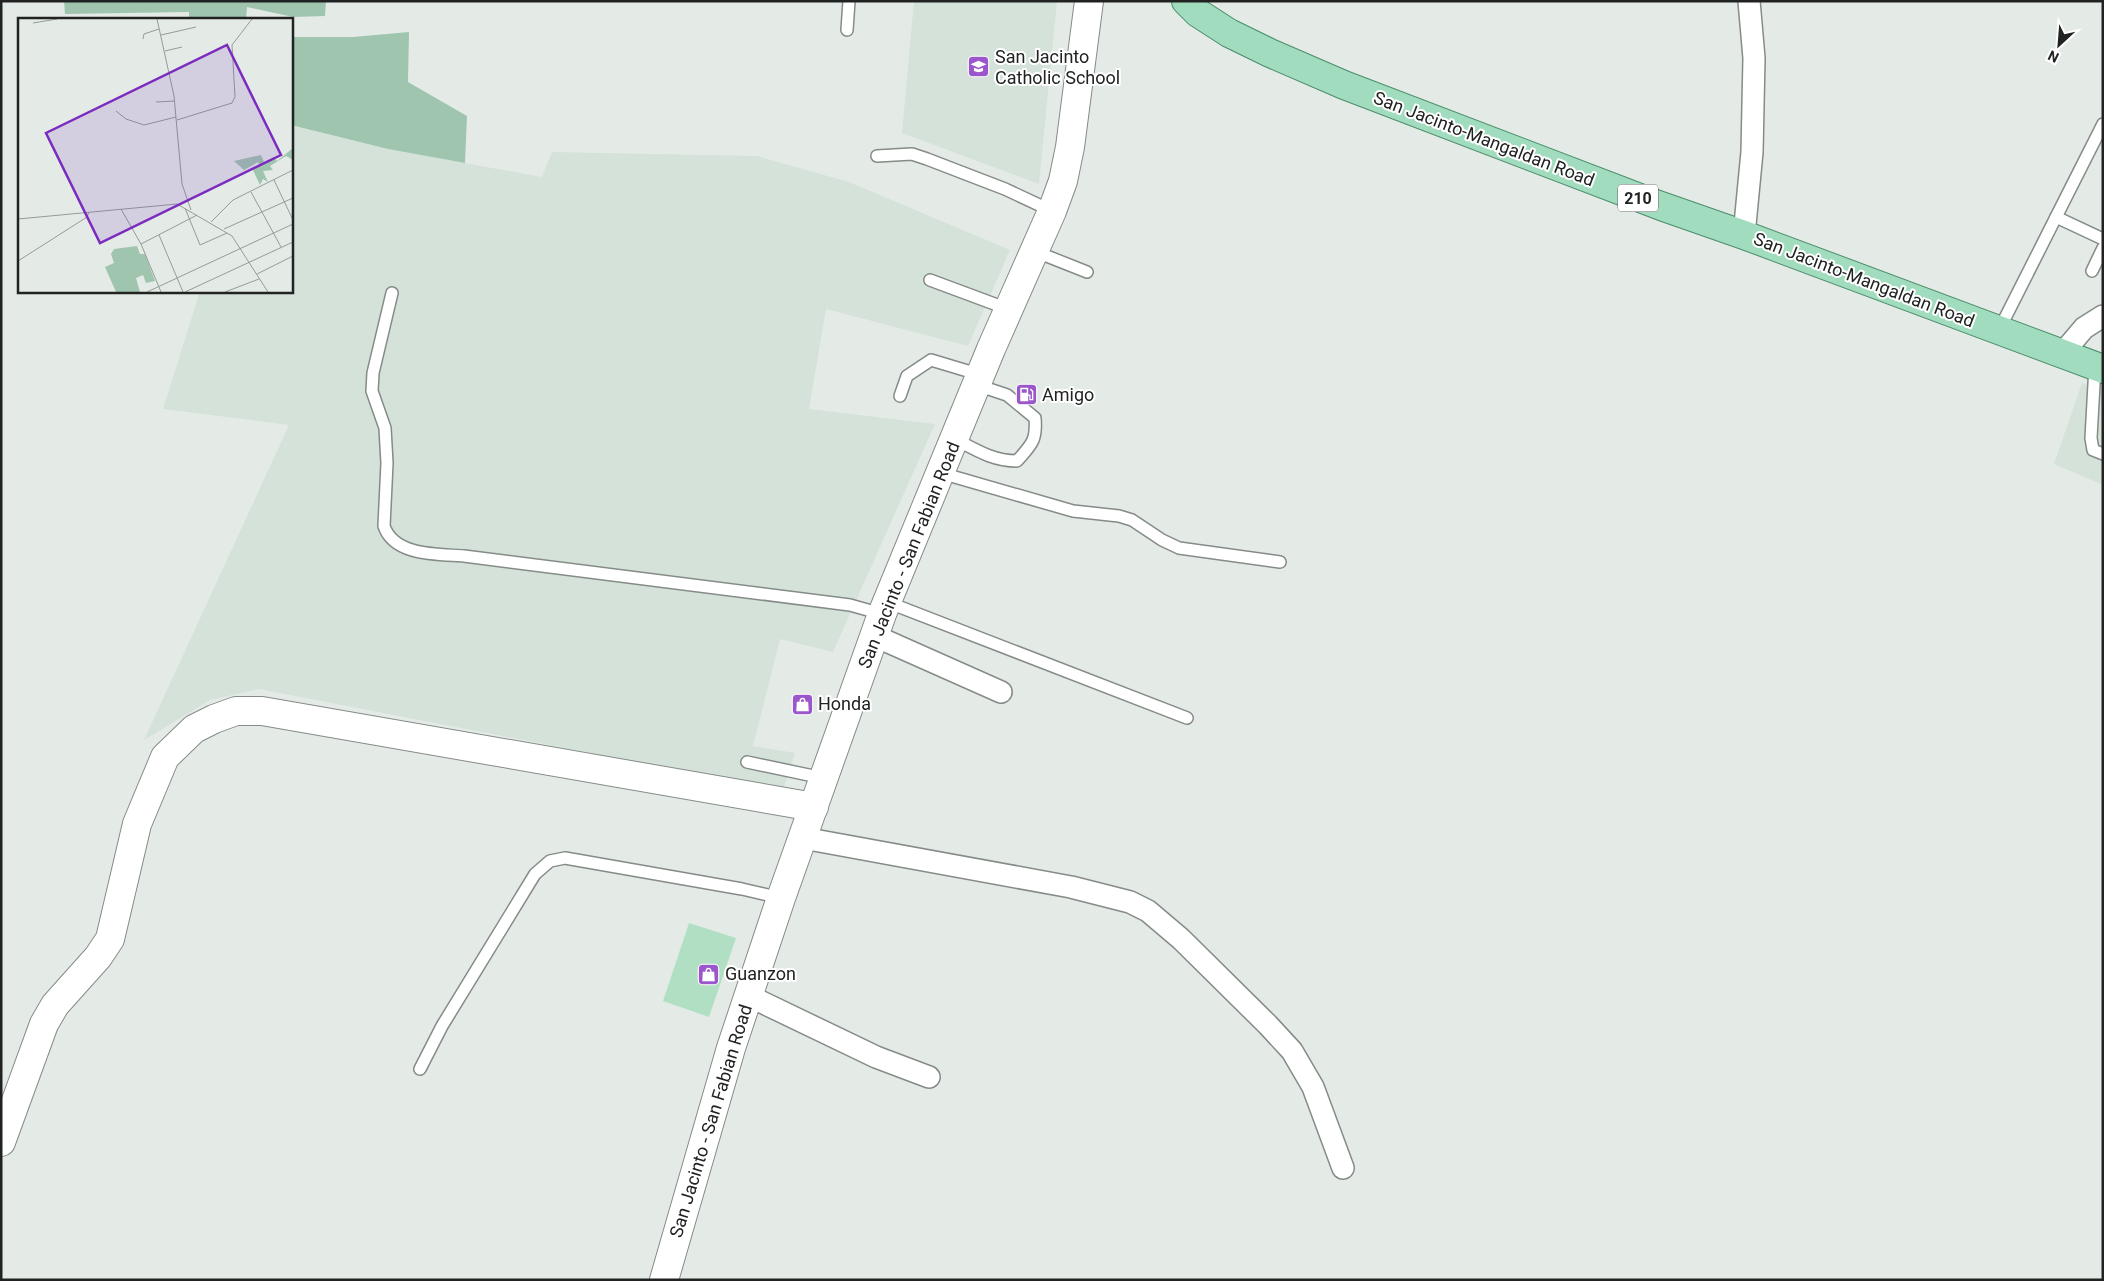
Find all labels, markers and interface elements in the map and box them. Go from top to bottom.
inset map [18,18,292,292]
north arrow [2034,20,2084,70]
place label: San Jacinto Catholic School [995,46,1120,88]
text: N [2045,47,2061,66]
school or university icon: San Jacinto Catholic School [967,55,991,79]
street label: San Jacinto-Mangaldan Road [1371,87,1597,190]
road number: 210 [1618,184,1658,212]
street label: San Jacinto-Mangaldan Road [1751,228,1977,331]
fuel station icon: Amigo [1014,383,1038,407]
place label: Amigo [1042,384,1094,405]
street label: San Jacinto - San Fabian Road [853,438,964,671]
shop icon: Honda [790,692,814,716]
place label: Honda [818,693,871,714]
shop icon: Guanzon [697,962,721,986]
place label: Guanzon [725,963,796,984]
street label: San Jacinto - San Fabian Road [665,1002,756,1240]

